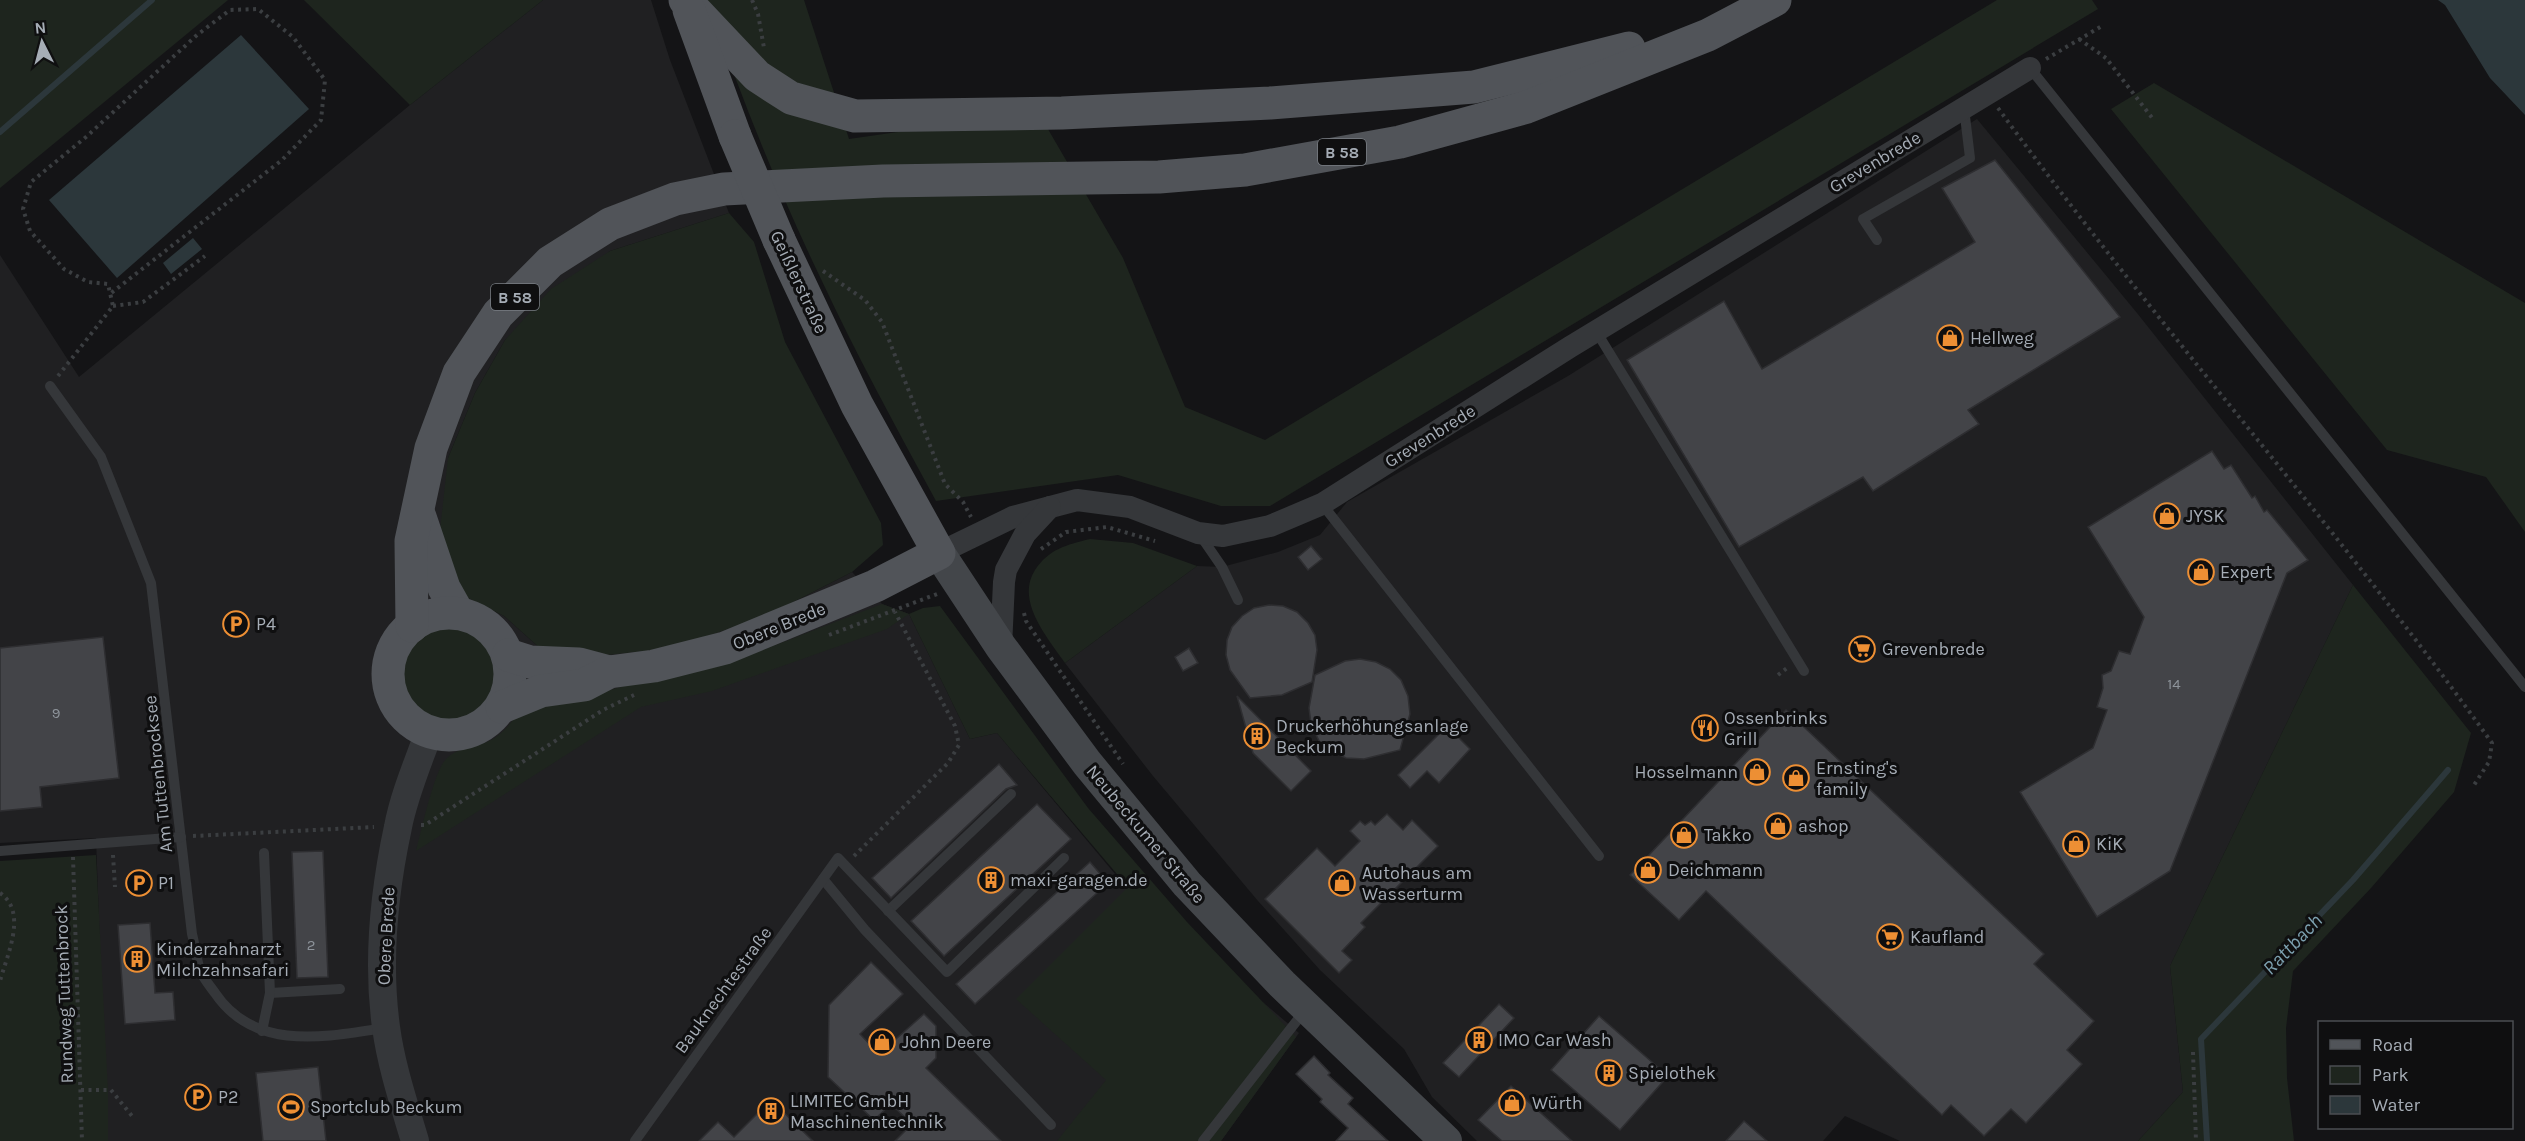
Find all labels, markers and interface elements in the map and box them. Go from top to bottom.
north arrow [12,12,72,72]
text: N [34,18,47,38]
street label: Grevenbrede [1825,126,1925,198]
road number: B 58 [1318,139,1366,165]
street label: Geißlerstraße [766,227,832,337]
road number: B 58 [491,284,539,310]
shop icon: Hellweg [1935,323,1965,353]
place label: Hellweg [1970,327,2034,349]
street label: Grevenbrede [1381,399,1479,473]
shop icon: JYSK [2152,501,2182,531]
place label: JYSK [2186,505,2225,527]
shop icon: Expert [2186,557,2216,587]
place label: Expert [2220,561,2273,583]
street label: Obere Brede [729,597,829,655]
parking icon: P4 [221,609,251,639]
place label: P4 [256,613,276,635]
supermarket icon: Grevenbrede [1847,634,1877,664]
place label: Grevenbrede [1882,638,1985,660]
house number: 14 [2167,675,2181,693]
street label: Am Tuttenbrocksee [139,694,177,854]
house number: 9 [52,704,60,722]
place label: Ossenbrinks Grill [1724,707,1828,750]
restaurant icon: Ossenbrinks Grill [1690,713,1720,743]
place label: Druckerhöhungsanlage Beckum [1276,715,1469,758]
building icon: Druckerhöhungsanlage Beckum [1242,721,1272,751]
shop icon: Hosselmann [1742,757,1772,787]
place label: Ernsting's family [1816,757,1898,800]
street label: Neubeckumer Straße [1082,760,1210,908]
place label: Hosselmann [1634,761,1738,783]
shop icon: Ernsting's family [1781,763,1811,793]
shop icon: ashop [1763,811,1793,841]
place label: ashop [1798,815,1849,837]
shop icon: Takko [1669,820,1699,850]
place label: Takko [1704,824,1751,846]
shop icon: KiK [2061,829,2091,859]
place label: KiK [2096,833,2123,855]
shop icon: Deichmann [1633,855,1663,885]
place label: Deichmann [1668,859,1763,881]
place label: Autohaus am Wasserturm [1362,862,1472,905]
building icon: maxi-garagen.de [976,865,1006,895]
parking icon: P1 [124,868,154,898]
shop icon: Autohaus am Wasserturm [1327,868,1357,898]
place label: maxi-garagen.de [1010,869,1147,891]
place label: P1 [158,872,174,894]
street label: Obere Brede [372,886,400,986]
street label: Rundweg Tuttenbrock [50,904,78,1084]
water label: Rattbach [2258,909,2327,979]
street label: Bauknechtestraße [670,922,776,1058]
supermarket icon: Kaufland [1875,922,1905,952]
place label: Kaufland [1910,926,1984,948]
house number: 2 [307,936,315,954]
place label: Kinderzahnarzt Milchzahnsafari [156,938,289,981]
building icon: Kinderzahnarzt Milchzahnsafari [122,944,152,974]
legend [2318,1021,2513,1129]
building icon: IMO Car Wash [1464,1025,1494,1055]
shop icon: John Deere [867,1027,897,1057]
place label: IMO Car Wash [1498,1029,1612,1051]
place label: John Deere [902,1031,991,1053]
text: Road [2372,1034,2413,1056]
building icon: Spielothek [1594,1058,1624,1088]
place label: Spielothek [1628,1062,1716,1084]
text: Park [2372,1064,2409,1086]
parking icon: P2 [183,1082,213,1112]
place label: P2 [218,1086,238,1108]
shop icon: Würth [1497,1088,1527,1118]
place label: LIMITEC GmbH Maschinentechnik [790,1090,944,1133]
sports icon: Sportclub Beckum [276,1092,306,1122]
place label: Würth [1532,1092,1583,1114]
text: Water [2372,1094,2420,1116]
place label: Sportclub Beckum [310,1096,462,1118]
building icon: LIMITEC GmbH Maschinentechnik [756,1096,786,1126]

